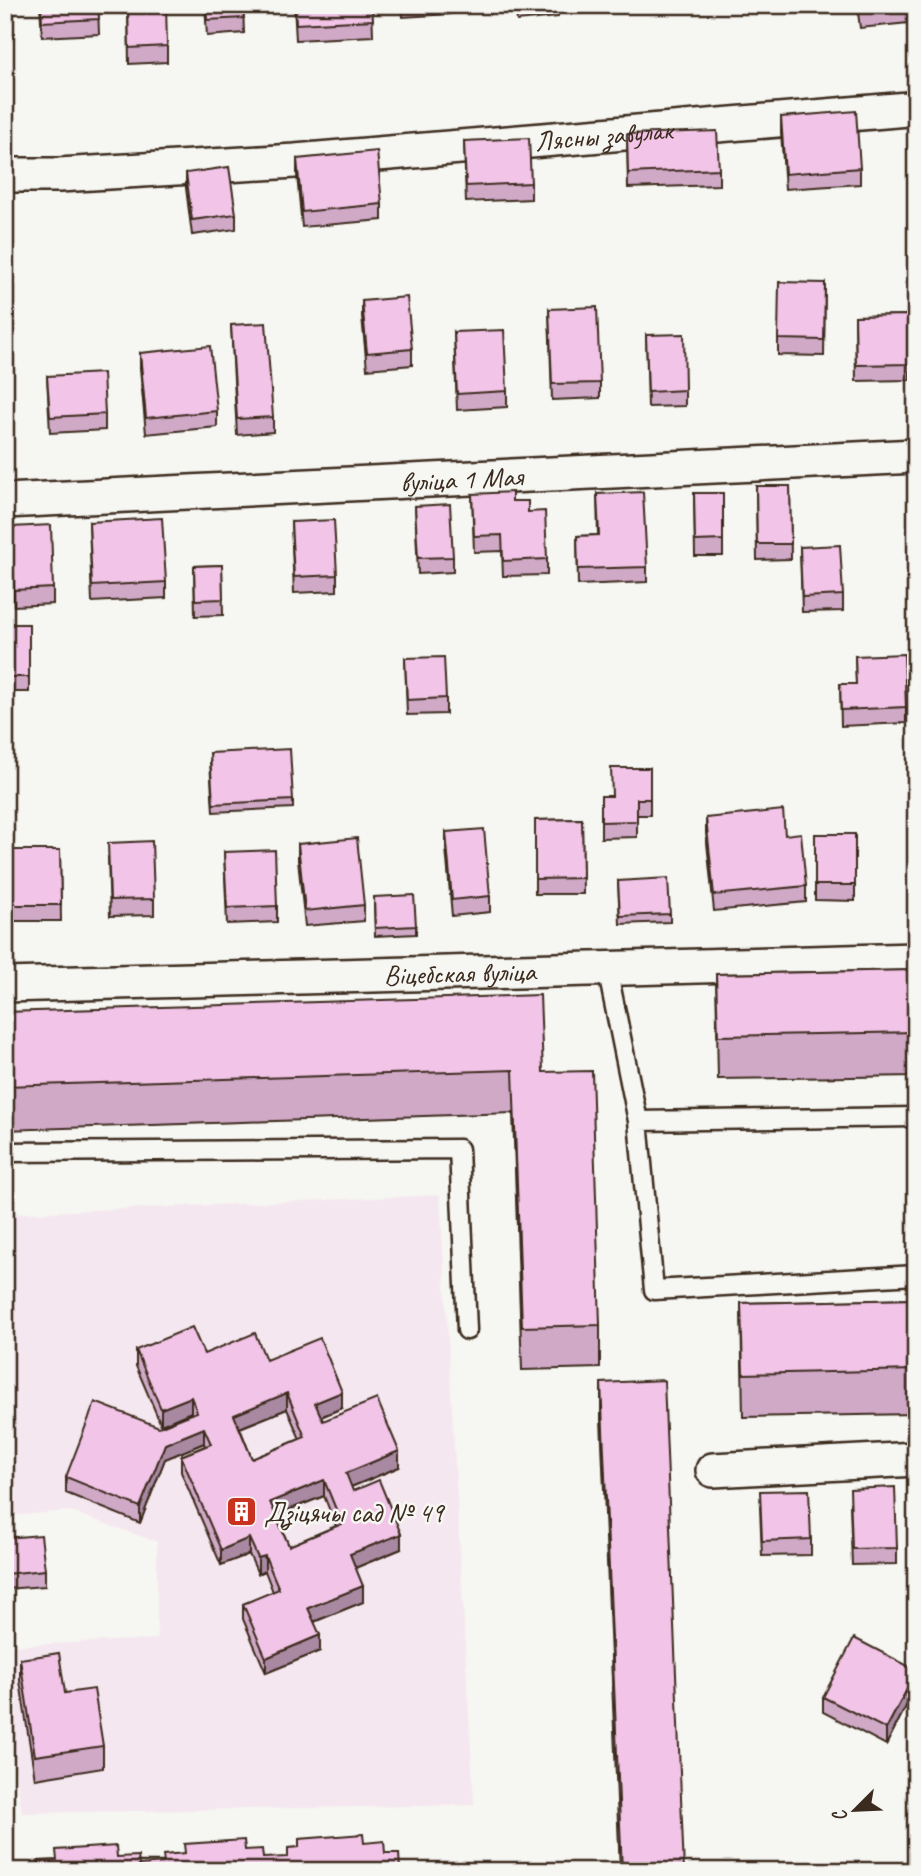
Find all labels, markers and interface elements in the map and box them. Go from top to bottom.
street label: Лясны завулак [533,111,677,158]
street label: вуліца 1 Мая [399,458,526,499]
street label: Віцебская вуліца [383,953,538,992]
building icon: Дзіцячы сад № 49 [224,1495,258,1529]
place label: Дзіцячы сад № 49 [264,1495,446,1531]
north arrow [820,1774,890,1844]
text: С [826,1805,853,1826]

